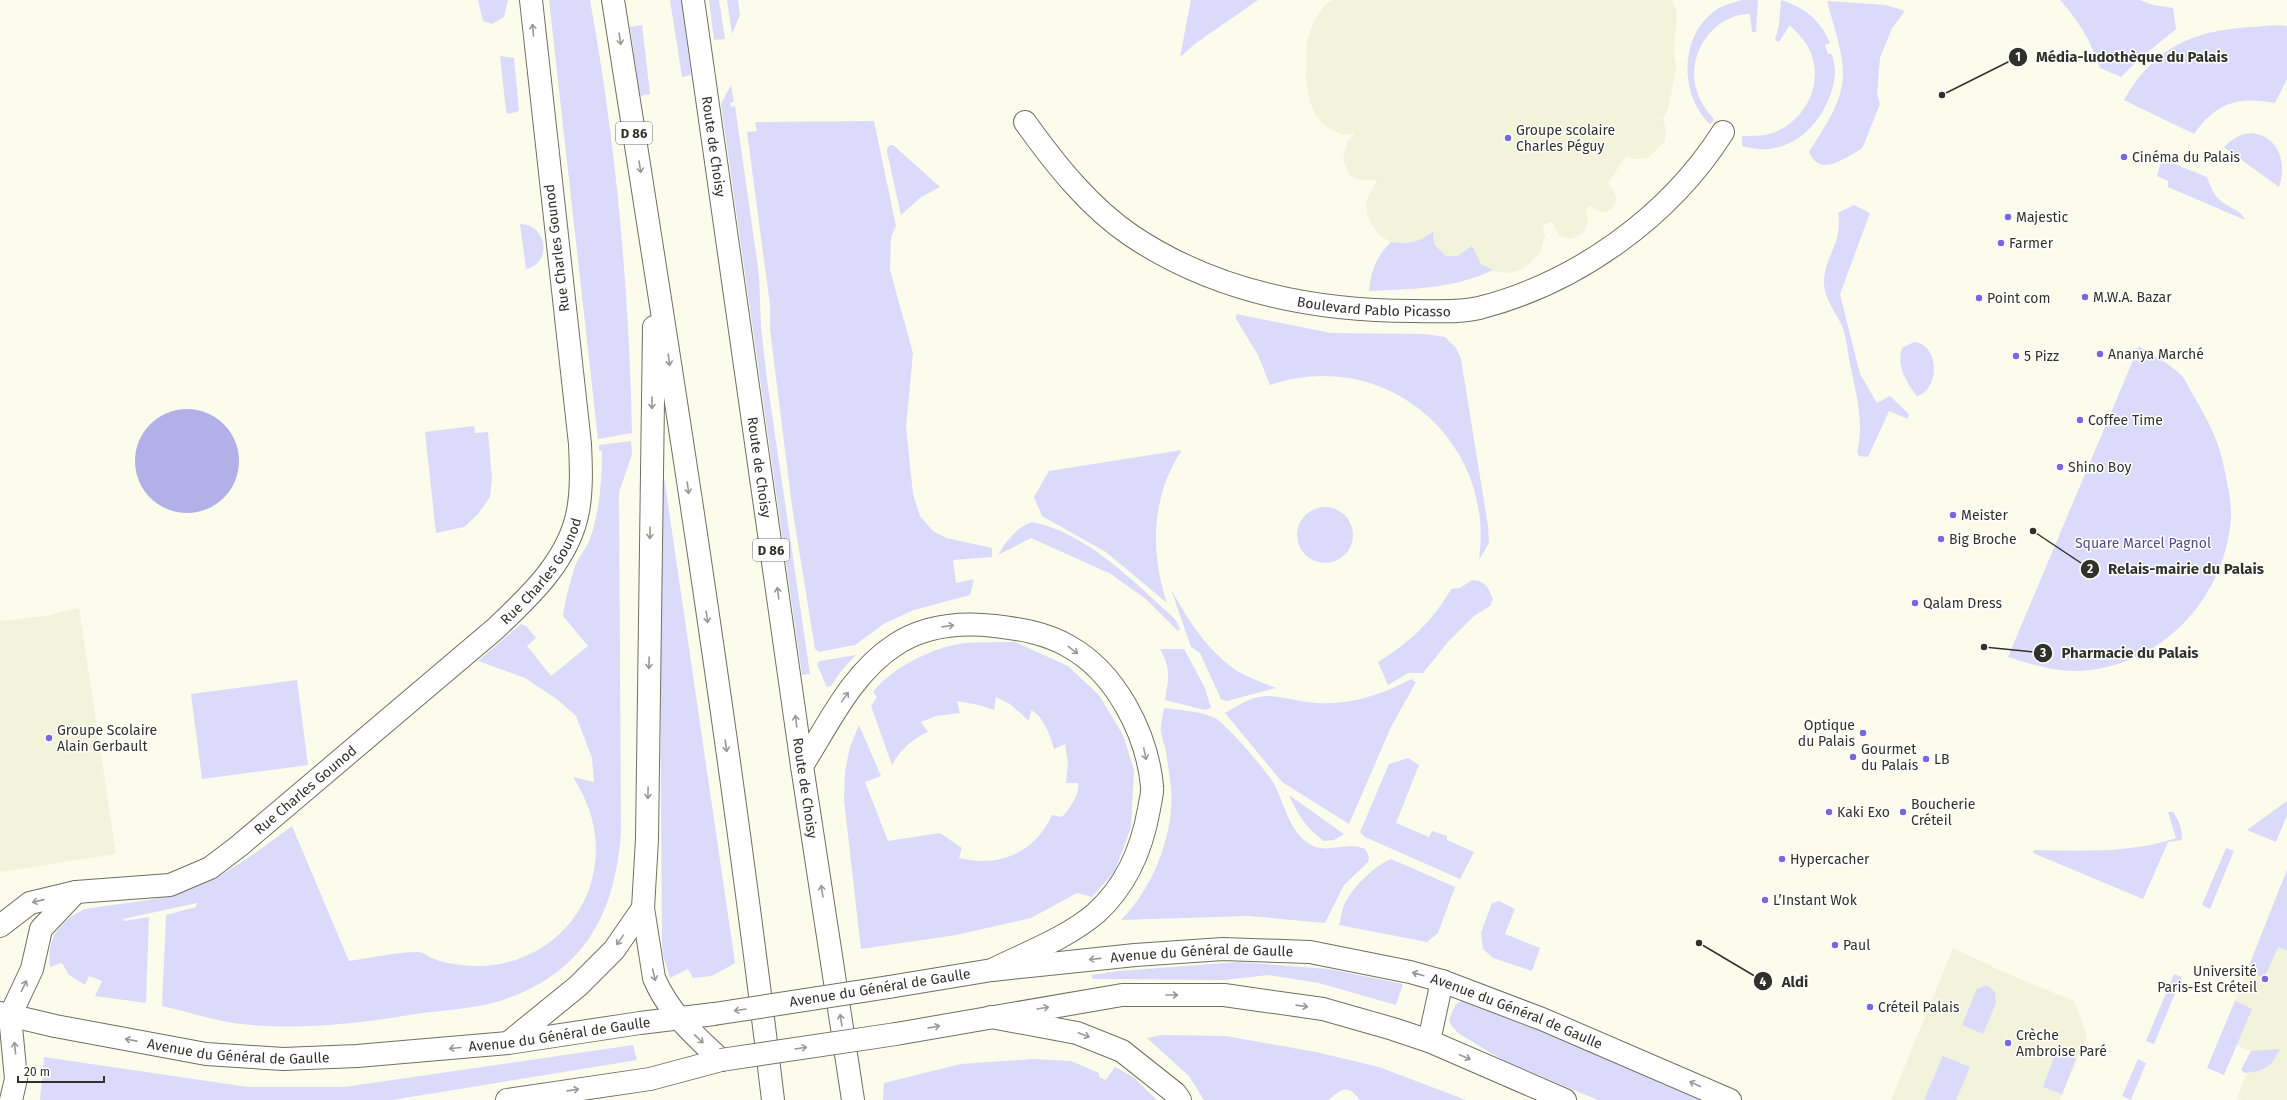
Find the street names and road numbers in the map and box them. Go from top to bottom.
street label: Route de Choisy [698,95,729,198]
road number: D 86 [616,122,652,144]
street label: Rue Charles Gounod [541,183,573,313]
street label: Boulevard Pablo Picasso [1296,293,1451,320]
street label: Route de Choisy [744,416,775,519]
street label: Rue Charles Gounod [497,516,585,628]
road number: D 86 [753,539,789,561]
street label: Route de Choisy [790,736,821,840]
street label: Rue Charles Gounod [251,742,360,838]
street label: Avenue du Général de Gaulle [1109,940,1293,966]
street label: Avenue du Général de Gaulle [788,965,972,1011]
street label: Avenue du Général de Gaulle [1429,970,1605,1053]
street label: Avenue du Général de Gaulle [468,1013,651,1055]
street label: Avenue du Général de Gaulle [146,1035,330,1068]

